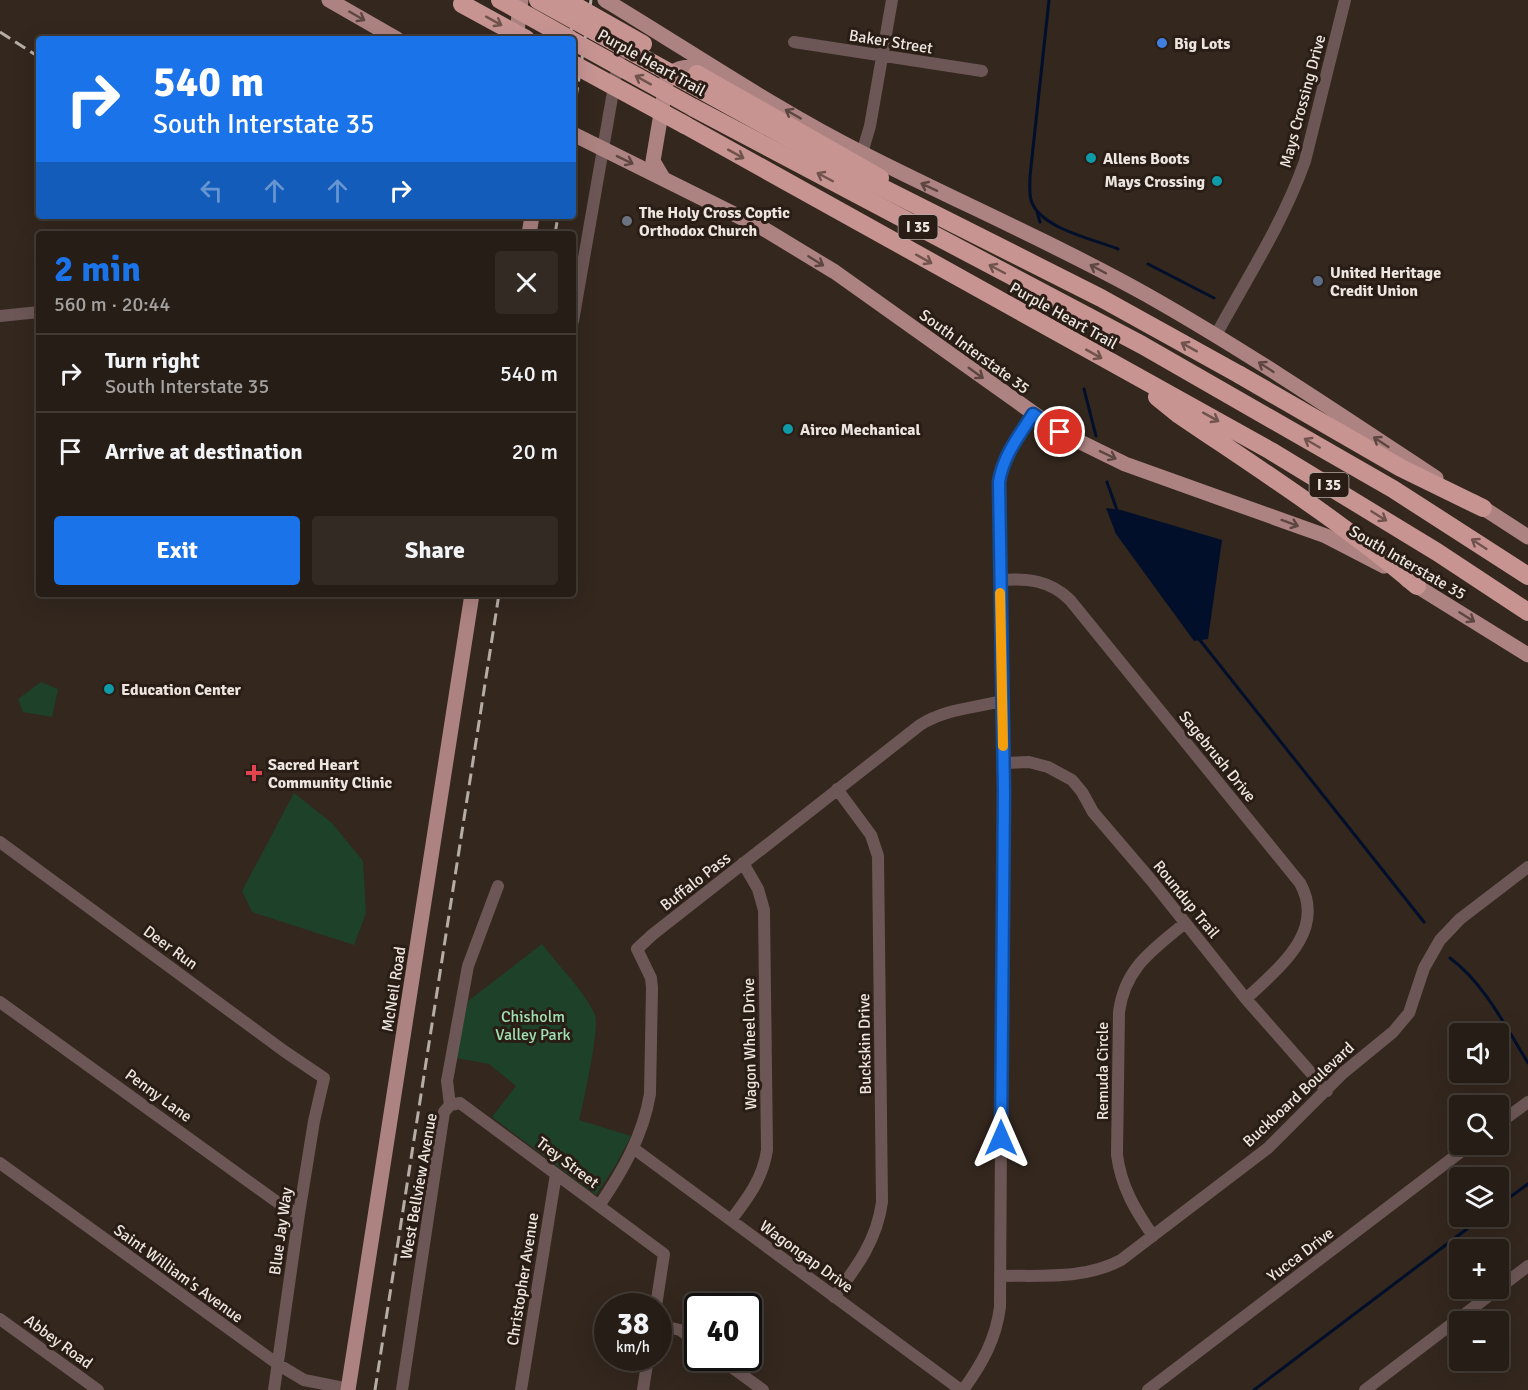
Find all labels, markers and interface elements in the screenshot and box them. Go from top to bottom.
one-way arrow [348,10,365,22]
one-way arrow [485,15,502,27]
street label: Purple Heart Trail [594,25,709,101]
street label: Baker Street [847,25,935,59]
street label: Mays Crossing Drive [1276,32,1330,170]
place label: Big Lots [1174,34,1230,54]
marker: Big Lots [1155,36,1169,50]
text: 540 m [153,57,264,108]
icon: right [54,60,132,138]
one-way arrow [634,73,651,85]
text: South Interstate 35 [153,108,375,141]
one-way arrow [785,108,802,120]
one-way arrow [726,149,744,160]
place label: Allens Boots [1103,149,1190,169]
marker: Allens Boots [1084,151,1098,165]
one-way arrow [616,155,634,166]
one-way arrow [816,171,834,183]
place label: Mays Crossing [1104,172,1205,192]
icon: left [195,174,228,207]
icon: ahead [258,174,291,207]
icon: ahead [321,174,354,207]
icon: right [384,174,417,207]
marker: Mays Crossing [1210,174,1224,188]
one-way arrow [920,181,938,193]
place label: The Holy Cross Coptic Orthodox Church [639,203,790,241]
marker: The Holy Cross Coptic Orthodox Church [620,214,634,228]
road number: I 35 [898,215,938,239]
text: 2 min [54,247,141,292]
button: close [495,251,558,314]
one-way arrow [915,253,932,265]
one-way arrow [807,255,824,267]
one-way arrow [989,263,1006,275]
one-way arrow [1090,263,1108,274]
place label: United Heritage Credit Union [1330,263,1441,301]
marker: United Heritage Credit Union [1311,274,1325,288]
street label: Purple Heart Trail [1006,278,1121,354]
text: 560 m · 20:44 [54,292,170,317]
street label: South Interstate 35 [915,305,1033,399]
one-way arrow [1181,341,1198,353]
text: Turn right [105,347,200,374]
one-way arrow [1085,349,1103,360]
icon: right [54,357,87,390]
text: 540 m [500,360,558,387]
one-way arrow [1258,361,1275,374]
one-way arrow [967,367,983,379]
text: South Interstate 35 [105,374,269,399]
pin [1034,406,1085,457]
one-way arrow [1202,412,1219,424]
icon: arrive [1043,415,1076,448]
place label: Airco Mechanical [800,420,921,440]
marker: Airco Mechanical [781,422,795,436]
icon: arrive [54,435,87,468]
one-way arrow [1304,436,1321,448]
one-way arrow [1373,436,1390,448]
text: Arrive at destination [105,438,302,465]
text: 20 m [512,438,558,465]
one-way arrow [1098,450,1116,461]
road number: I 35 [1310,473,1348,497]
one-way arrow [1370,511,1387,523]
button: Exit [54,516,300,585]
button: Share [312,516,558,585]
one-way arrow [1280,519,1299,530]
street label: South Interstate 35 [1346,521,1469,604]
one-way arrow [1471,538,1488,550]
one-way arrow [1458,610,1475,623]
place label: Education Center [121,680,242,700]
marker: Education Center [102,682,116,696]
street label: Sagebrush Drive [1174,707,1260,806]
place label: Sacred Heart Community Clinic [268,755,393,793]
marker: Sacred Heart Community Clinic [245,764,263,782]
street label: Buffalo Pass [656,848,735,916]
street label: Roundup Trail [1149,857,1224,943]
street label: Deer Run [139,921,202,974]
street label: McNeil Road [377,945,411,1033]
street label: Wagon Wheel Drive [739,978,761,1110]
street label: Buckskin Drive [854,993,876,1095]
park label: Chisholm Valley Park [495,1007,571,1045]
street label: Remuda Circle [1093,1022,1113,1120]
map controls [1449,1023,1509,1371]
button: sound [1449,1023,1509,1083]
street label: Buckboard Boulevard [1239,1038,1359,1152]
street label: Penny Lane [121,1065,196,1127]
button: search [1449,1095,1509,1155]
position arrow [969,1106,1033,1170]
street label: West Bellview Avenue [396,1111,442,1261]
street label: Trey Street [532,1133,603,1193]
button: layers [1449,1167,1509,1227]
street label: Blue Jay Way [265,1185,297,1276]
street label: Christopher Avenue [503,1211,543,1347]
street label: Wagongap Drive [756,1216,857,1297]
street label: Saint William's Avenue [110,1220,247,1328]
street label: Yucca Drive [1263,1223,1338,1286]
button: + [1449,1239,1509,1299]
speed limit sign: 40 [684,1293,762,1371]
text: 38 [617,1306,649,1343]
street label: Abbey Road [20,1310,97,1373]
button: − [1449,1311,1509,1371]
text: km/h [616,1338,650,1356]

